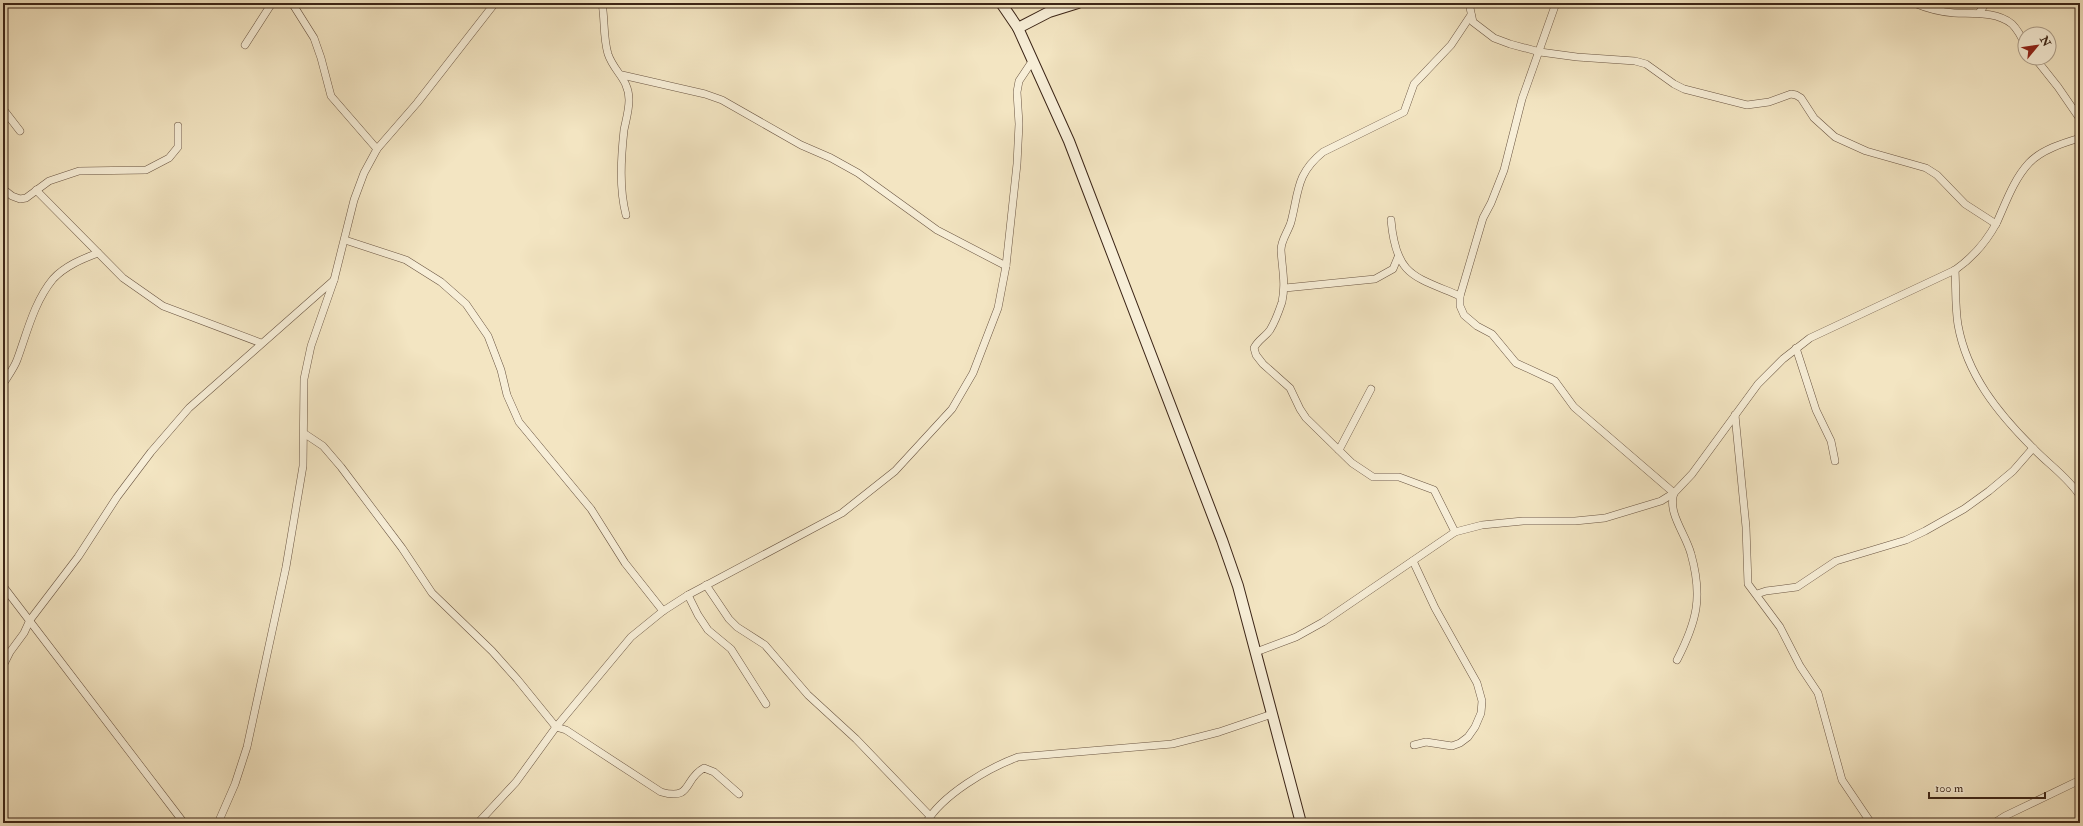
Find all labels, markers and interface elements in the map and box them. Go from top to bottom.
north arrow [2017,26,2057,66]
text: N [2037,33,2054,50]
scale bar [1929,774,2045,800]
text: 100 m [1935,781,1964,796]

